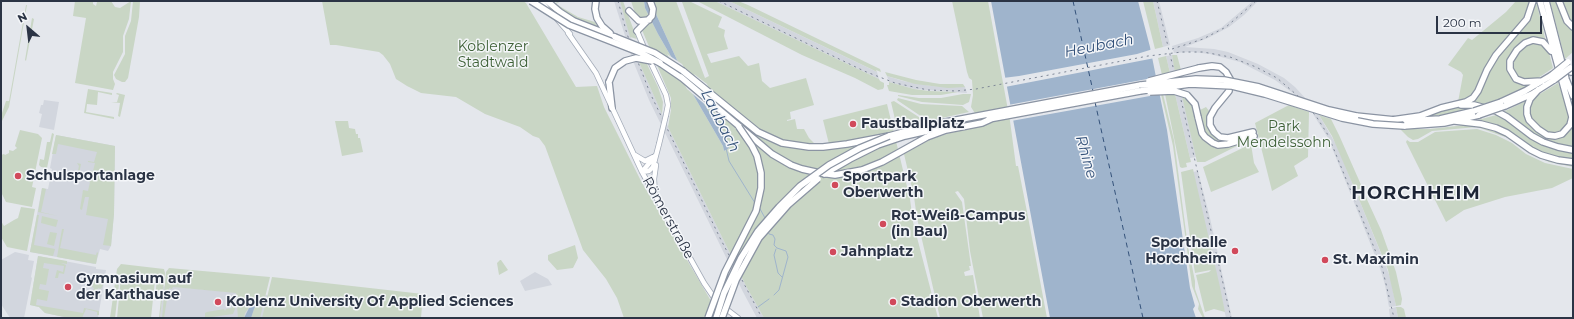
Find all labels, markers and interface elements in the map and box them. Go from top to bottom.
north arrow [8,8,48,48]
scale bar [1438,8,1544,34]
text: N [15,9,30,26]
text: 200 m [1443,15,1482,30]
water label: Heubach [1063,30,1135,62]
park label: Koblenzer Stadtwald [458,39,528,72]
water label: Laubach [697,87,743,155]
place label: Faustballplatz [861,116,964,132]
marker: Faustballplatz [848,119,858,129]
park label: Park Mendelssohn [1237,119,1331,152]
water label: Rhine [1071,133,1101,181]
place label: Schulsportanlage [26,168,155,184]
place label: Sportpark Oberwerth [843,169,923,202]
marker: Schulsportanlage [13,171,23,181]
street label: Römerstraße [638,174,698,262]
marker: Sportpark Oberwerth [830,180,840,190]
district label: HORCHHEIM [1351,183,1481,205]
place label: Rot-Weiß-Campus (in Bau) [891,208,1025,240]
marker: Rot-Weiß-Campus (in Bau) [878,219,888,229]
place label: Sporthalle Horchheim [1145,235,1227,268]
place label: Jahnplatz [841,244,913,260]
marker: Sporthalle Horchheim [1230,246,1240,256]
marker: Jahnplatz [828,247,838,257]
place label: St. Maximin [1333,252,1419,268]
marker: St. Maximin [1320,255,1330,265]
place label: Gymnasium auf der Karthause [76,271,192,304]
marker: Gymnasium auf der Karthause [63,282,73,292]
place label: Koblenz University Of Applied Sciences [226,294,513,310]
place label: Stadion Oberwerth [901,294,1041,310]
marker: Koblenz University Of Applied Sciences [213,297,223,307]
marker: Stadion Oberwerth [888,297,898,307]

